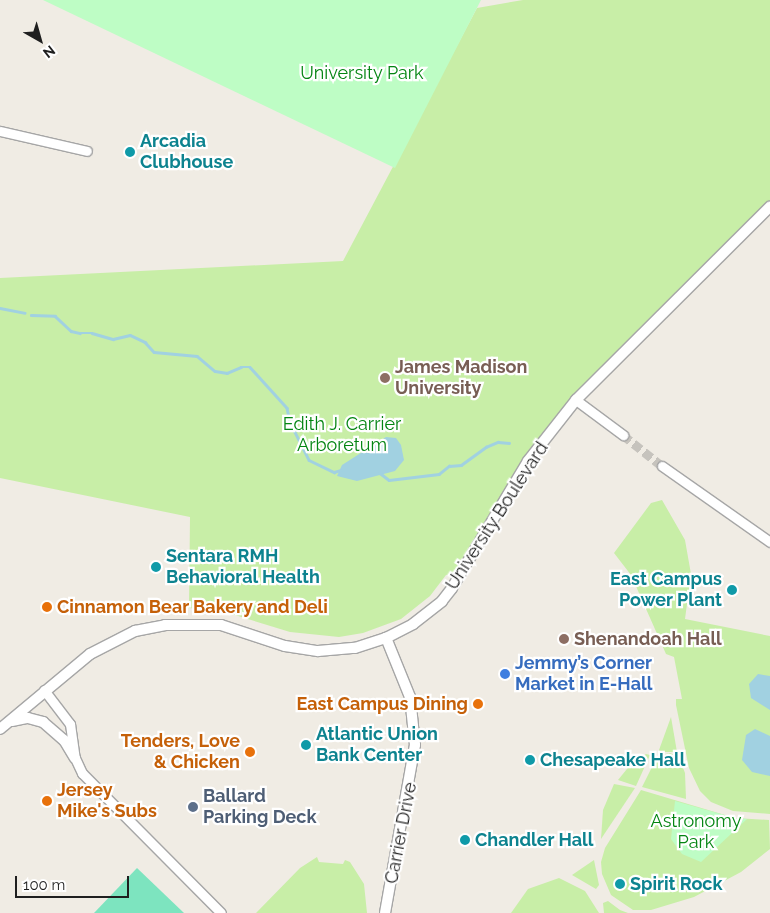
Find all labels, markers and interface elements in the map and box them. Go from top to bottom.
north arrow [15,15,65,65]
text: N [40,42,58,61]
park label: University Park [300,62,424,84]
place label: Arcadia Clubhouse [140,131,233,173]
marker: Arcadia Clubhouse [124,146,136,158]
place label: James Madison University [395,357,527,399]
marker: James Madison University [379,372,391,384]
park label: Edith J. Carrier Arboretum [282,414,402,456]
street label: University Boulevard [441,438,553,594]
place label: Sentara RMH Behavioral Health [166,546,320,588]
marker: Sentara RMH Behavioral Health [150,561,162,573]
place label: East Campus Power Plant [610,569,722,612]
marker: East Campus Power Plant [726,584,738,596]
place label: Cinnamon Bear Bakery and Deli [57,596,329,618]
marker: Cinnamon Bear Bakery and Deli [41,601,53,613]
place label: Shenandoah Hall [574,628,722,650]
marker: Shenandoah Hall [558,633,570,645]
place label: Jemmy’s Corner Market in E-Hall [515,653,652,696]
marker: Jemmy’s Corner Market in E-Hall [499,668,511,680]
place label: East Campus Dining [296,693,468,715]
marker: East Campus Dining [472,698,484,710]
place label: Atlantic Union Bank Center [316,724,438,766]
place label: Tenders, Love & Chicken [121,731,240,774]
marker: Atlantic Union Bank Center [300,739,312,751]
marker: Tenders, Love & Chicken [244,746,256,758]
place label: Chesapeake Hall [540,749,685,771]
marker: Chesapeake Hall [524,754,536,766]
place label: Jersey Mike's Subs [57,780,157,822]
street label: Carrier Drive [381,780,421,886]
place label: Ballard Parking Deck [203,786,316,829]
marker: Jersey Mike's Subs [41,795,53,807]
marker: Ballard Parking Deck [187,801,199,813]
park label: Astronomy Park [651,811,741,854]
place label: Chandler Hall [475,829,594,851]
marker: Chandler Hall [459,834,471,846]
scale bar [18,866,131,898]
place label: Spirit Rock [630,873,723,895]
text: 100 m [23,876,65,894]
marker: Spirit Rock [614,878,626,890]

